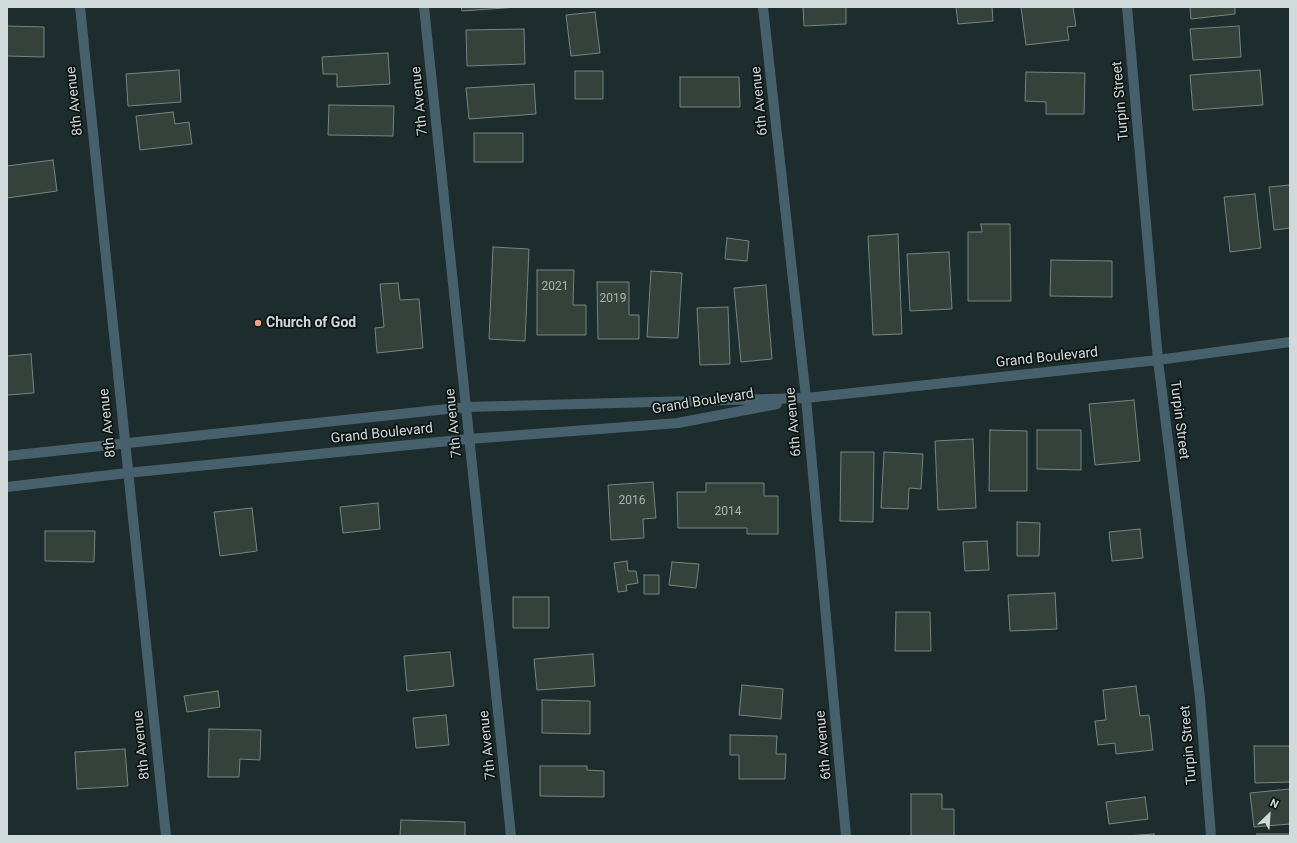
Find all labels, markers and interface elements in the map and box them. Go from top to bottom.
street label: Turpin Street [1109,61,1133,141]
street label: 8th Avenue [63,66,87,136]
street label: 7th Avenue [408,66,432,136]
street label: 6th Avenue [748,66,772,136]
house number: 2021 [542,280,568,294]
house number: 2019 [600,292,626,306]
place label: Church of God [266,315,356,331]
marker: Church of God [253,318,263,328]
street label: Grand Boulevard [995,344,1099,372]
street label: Turpin Street [1166,379,1192,461]
street label: Grand Boulevard [651,386,755,418]
street label: 6th Avenue [783,387,805,457]
street label: 8th Avenue [96,388,120,458]
street label: 7th Avenue [442,388,466,458]
street label: Grand Boulevard [330,420,434,448]
house number: 2016 [619,494,645,508]
house number: 2014 [715,505,741,519]
street label: Turpin Street [1177,705,1201,785]
street label: 8th Avenue [130,710,154,780]
street label: 7th Avenue [476,710,500,780]
street label: 6th Avenue [813,710,835,780]
north arrow [1249,795,1289,835]
text: N [1268,796,1281,811]

